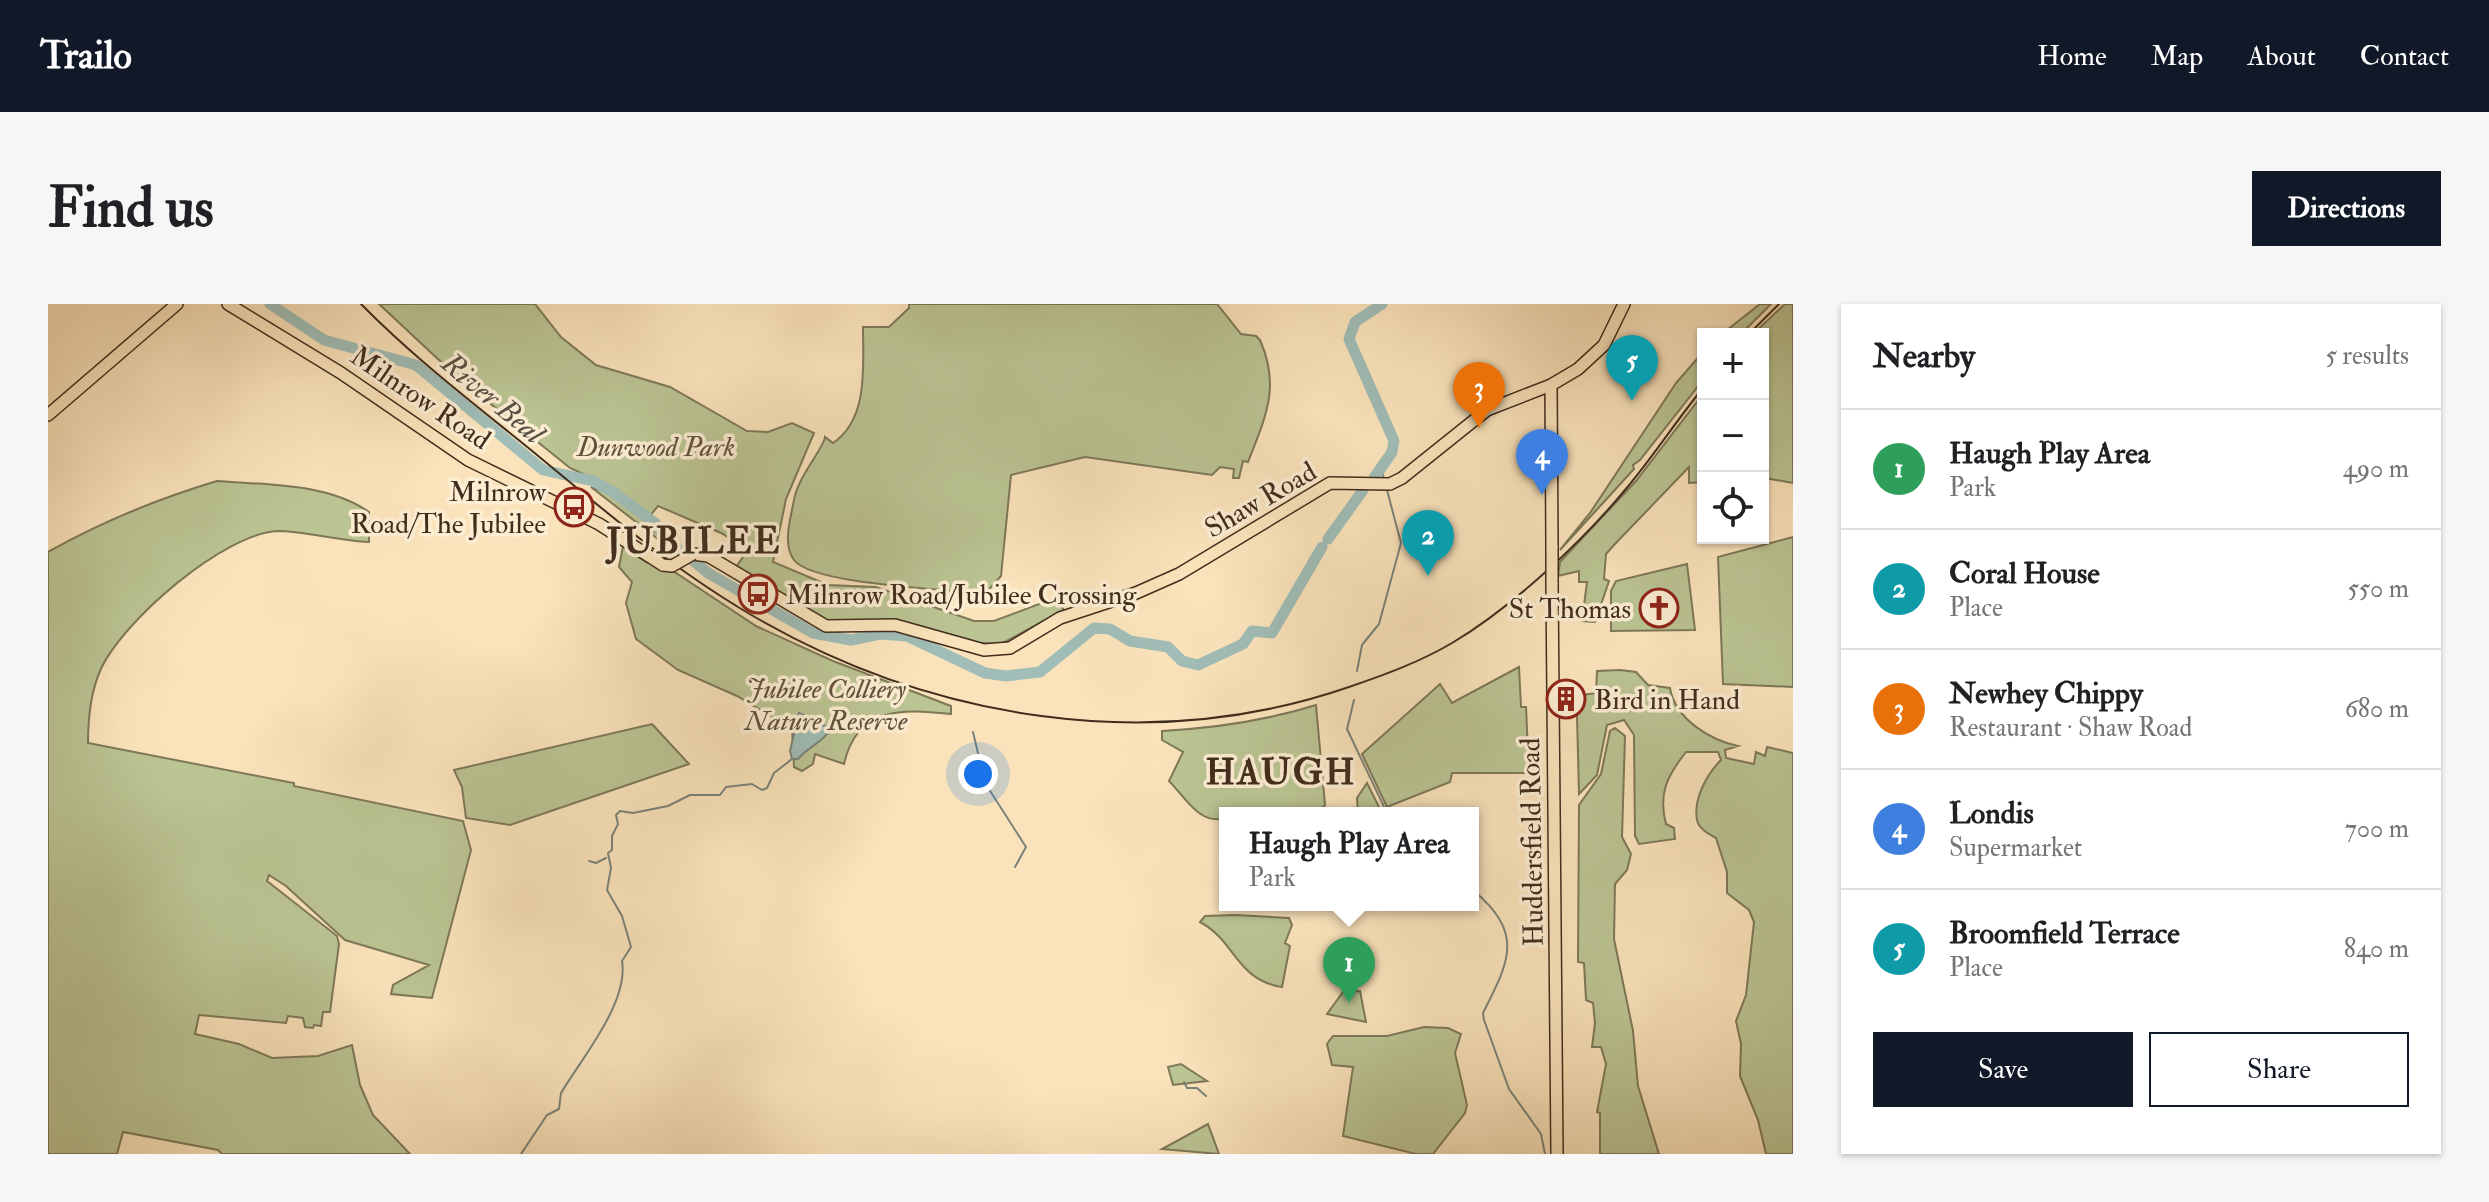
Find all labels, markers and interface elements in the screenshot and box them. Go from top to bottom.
text: Trailo [40,32,132,80]
text: Home [2037,39,2107,74]
text: Map [2151,39,2203,74]
text: About [2247,39,2316,74]
text: Contact [2360,39,2449,74]
button: Directions [2252,171,2441,246]
text: Find us [48,173,214,244]
map controls [1697,328,1769,544]
button: + [1697,328,1769,400]
pin: 5 [1606,335,1658,401]
text: Nearby [1873,335,1975,378]
street label: Milnrow Road [343,339,497,458]
text: 5 results [2325,340,2409,372]
water label: River Beal [433,344,554,454]
pin: 3 [1453,362,1505,428]
button: − [1697,400,1769,472]
pin: 4 [1516,429,1568,495]
park label: Dunwood Park [576,430,735,465]
text: Haugh Play Area [1949,435,2150,472]
text: 1 [1894,453,1904,485]
text: 490 m [2343,453,2409,485]
street label: Shaw Road [1199,454,1323,546]
button: locate [1697,472,1769,544]
text: Park [1949,472,1996,504]
place label: Milnrow Road/The Jubilee [350,475,547,542]
bus stop icon: Milnrow Road/The Jubilee [553,486,595,528]
pin: 2 [1402,510,1454,576]
district label: JUBILEE [605,519,781,565]
text: Coral House [1949,555,2100,592]
bus stop icon: Milnrow Road/Jubilee Crossing [737,573,779,615]
text: 2 [1892,573,1906,605]
text: 550 m [2347,573,2409,605]
place label: Milnrow Road/Jubilee Crossing [786,578,1138,613]
church icon: St Thomas [1638,587,1680,629]
place label: St Thomas [1509,592,1631,627]
text: Place [1949,592,2003,624]
park label: Jubilee Colliery Nature Reserve [743,672,908,739]
text: Newhey Chippy [1949,675,2143,712]
building icon: Bird in Hand [1545,678,1587,720]
place label: Bird in Hand [1594,683,1740,718]
text: 3 [1894,693,1904,725]
text: 680 m [2345,693,2409,725]
text: Restaurant · Shaw Road [1949,712,2192,744]
street label: Huddersfield Road [1513,737,1552,947]
district label: HAUGH [1205,750,1357,795]
your location [958,754,998,794]
text: Londis [1949,795,2034,832]
popup [1219,807,1479,911]
text: 4 [1892,813,1906,845]
text: 700 m [2345,813,2409,845]
text: Haugh Play Area [1248,825,1450,862]
text: Supermarket [1949,832,2082,864]
text: Park [1248,862,1296,894]
text: Broomfield Terrace [1949,915,2180,952]
text: 5 [1893,933,1905,965]
text: 840 m [2344,933,2409,965]
pin: 1 [1323,937,1375,1003]
text: Place [1949,952,2003,984]
button: Save [1873,1032,2133,1107]
button: Share [2149,1032,2409,1107]

